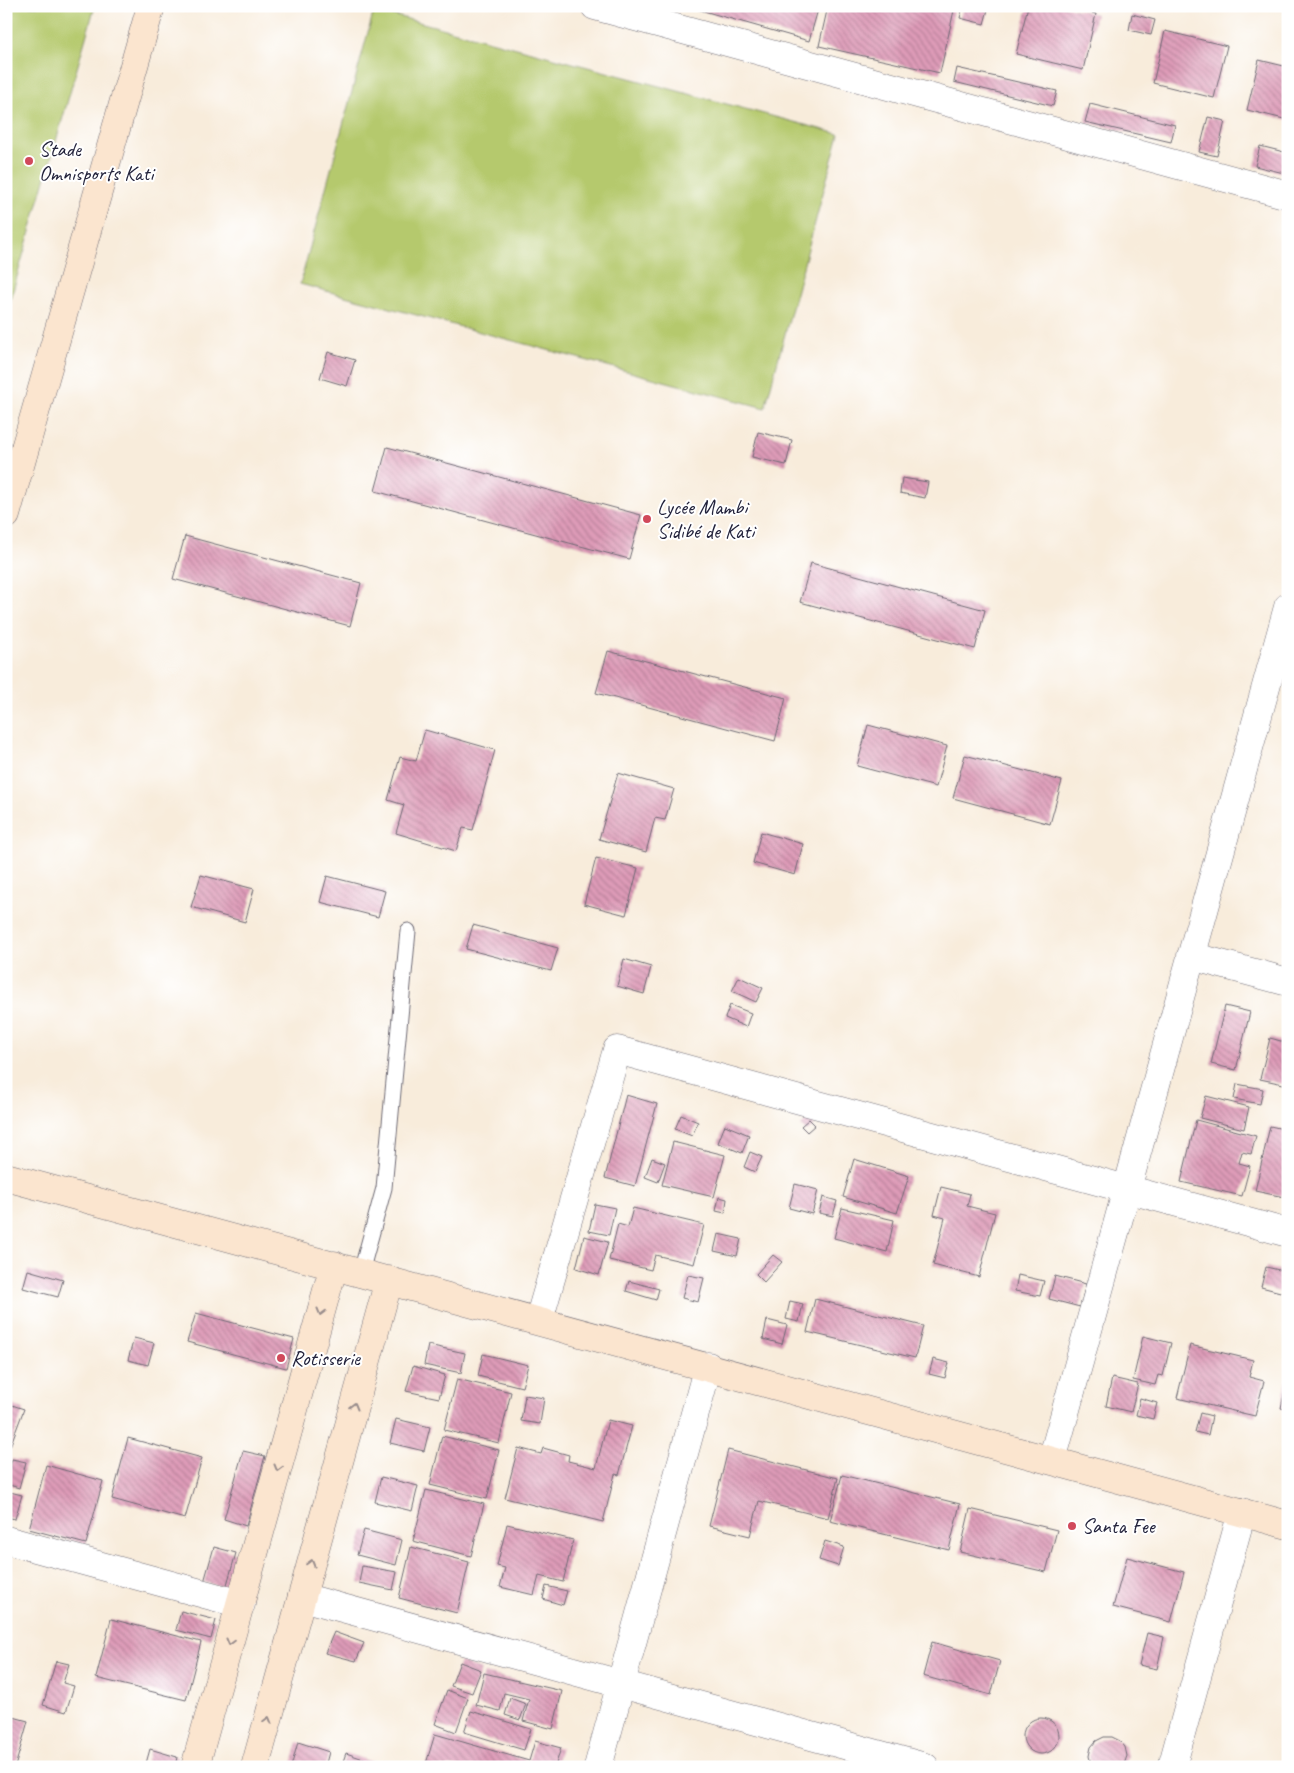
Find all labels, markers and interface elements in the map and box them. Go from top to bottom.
place label: Stade Omnisports Kati [39,136,156,186]
marker: Stade Omnisports Kati [23,155,35,167]
place label: Lycée Mambi Sidibé de Kati [657,494,757,544]
marker: Lycée Mambi Sidibé de Kati [641,513,653,525]
one-way arrow [317,1307,327,1315]
place label: Rotisserie [291,1345,361,1371]
marker: Rotisserie [275,1352,287,1364]
one-way arrow [349,1403,359,1411]
one-way arrow [273,1464,284,1473]
place label: Santa Fee [1082,1513,1157,1539]
marker: Santa Fee [1066,1520,1078,1532]
one-way arrow [305,1559,316,1568]
one-way arrow [225,1638,236,1646]
one-way arrow [262,1716,272,1724]

